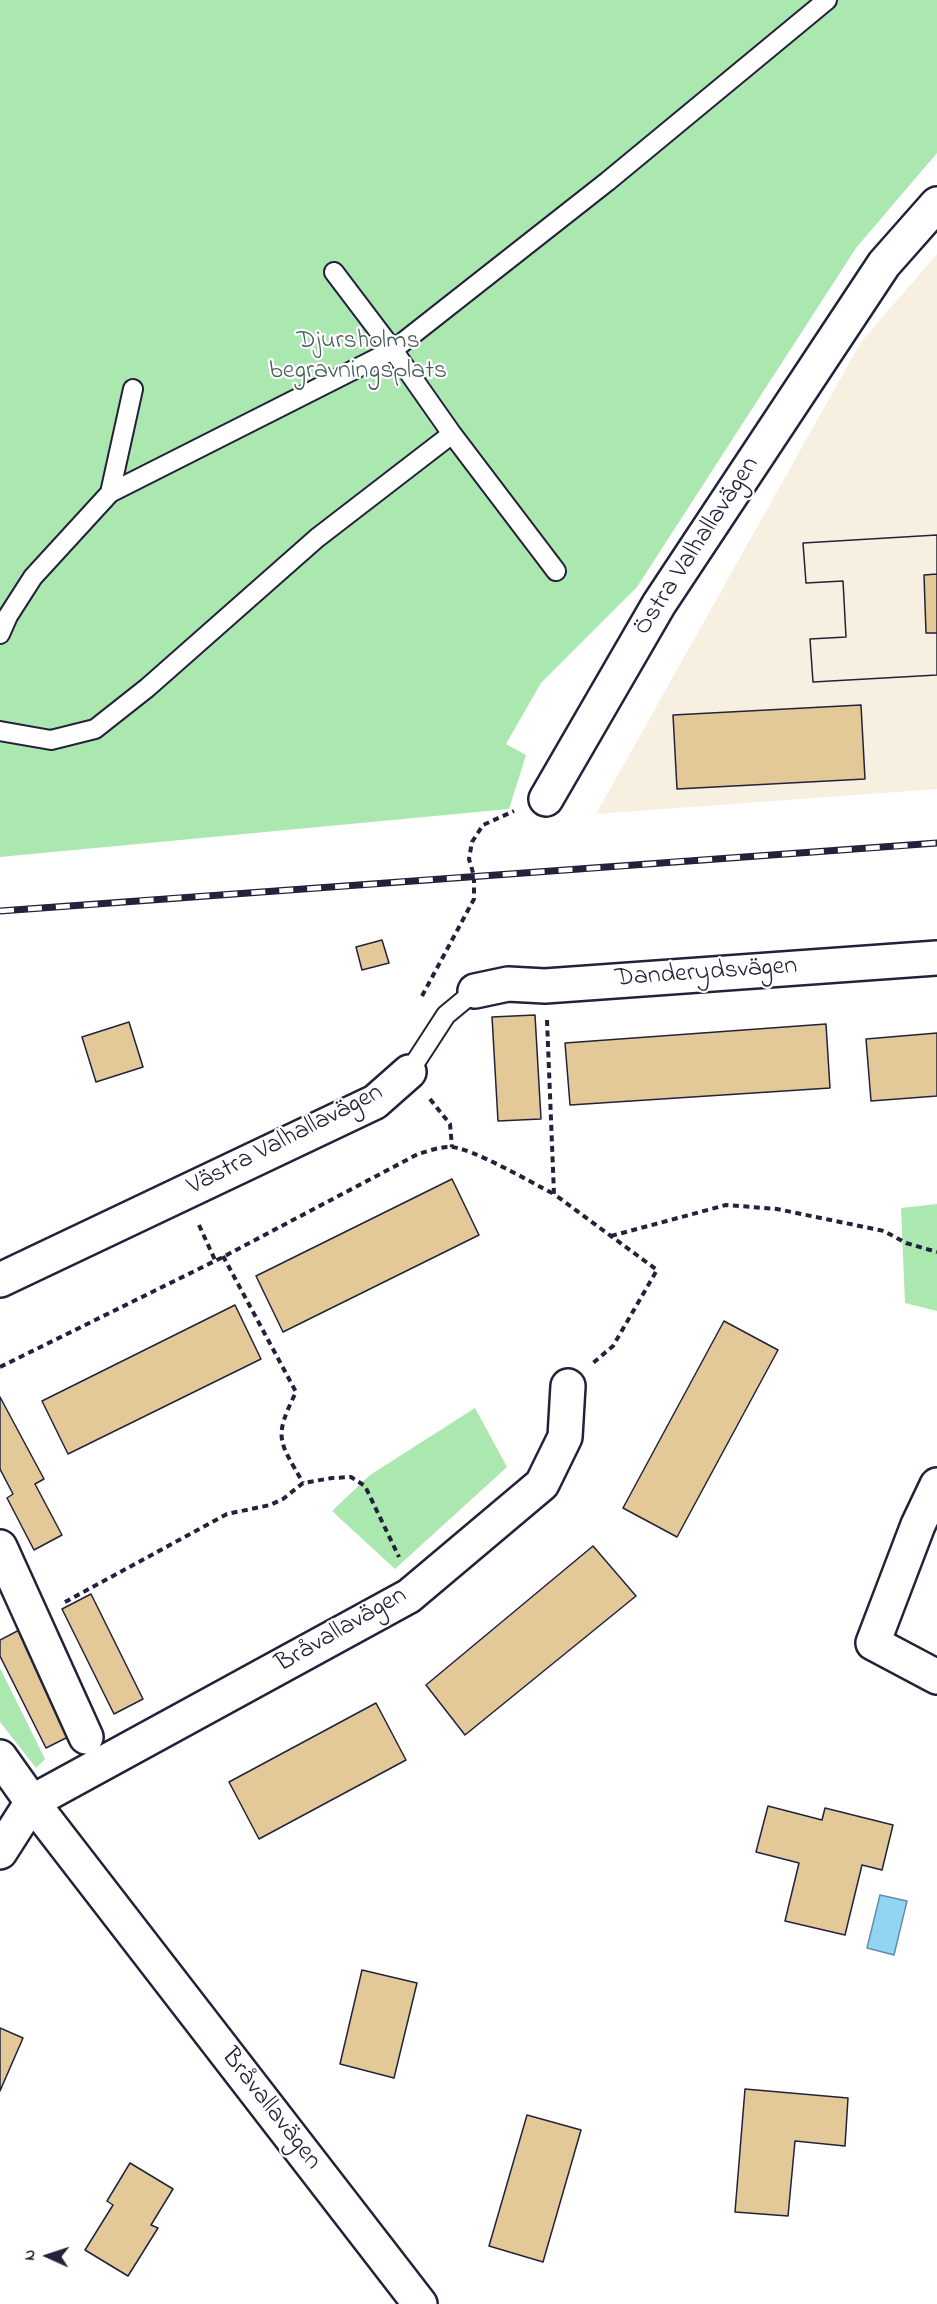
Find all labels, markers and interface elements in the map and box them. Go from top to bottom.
park label: Djursholms begravningsplats [269,327,447,388]
street label: Östra Valhallavägen [629,452,767,642]
street label: Danderydsvägen [614,952,798,996]
street label: Västra Valhallavägen [183,1078,389,1204]
street label: Bråvallavägen [271,1581,413,1681]
street label: Bråvallavägen [213,2043,327,2177]
north arrow [18,2226,78,2286]
text: N [18,2249,42,2261]

